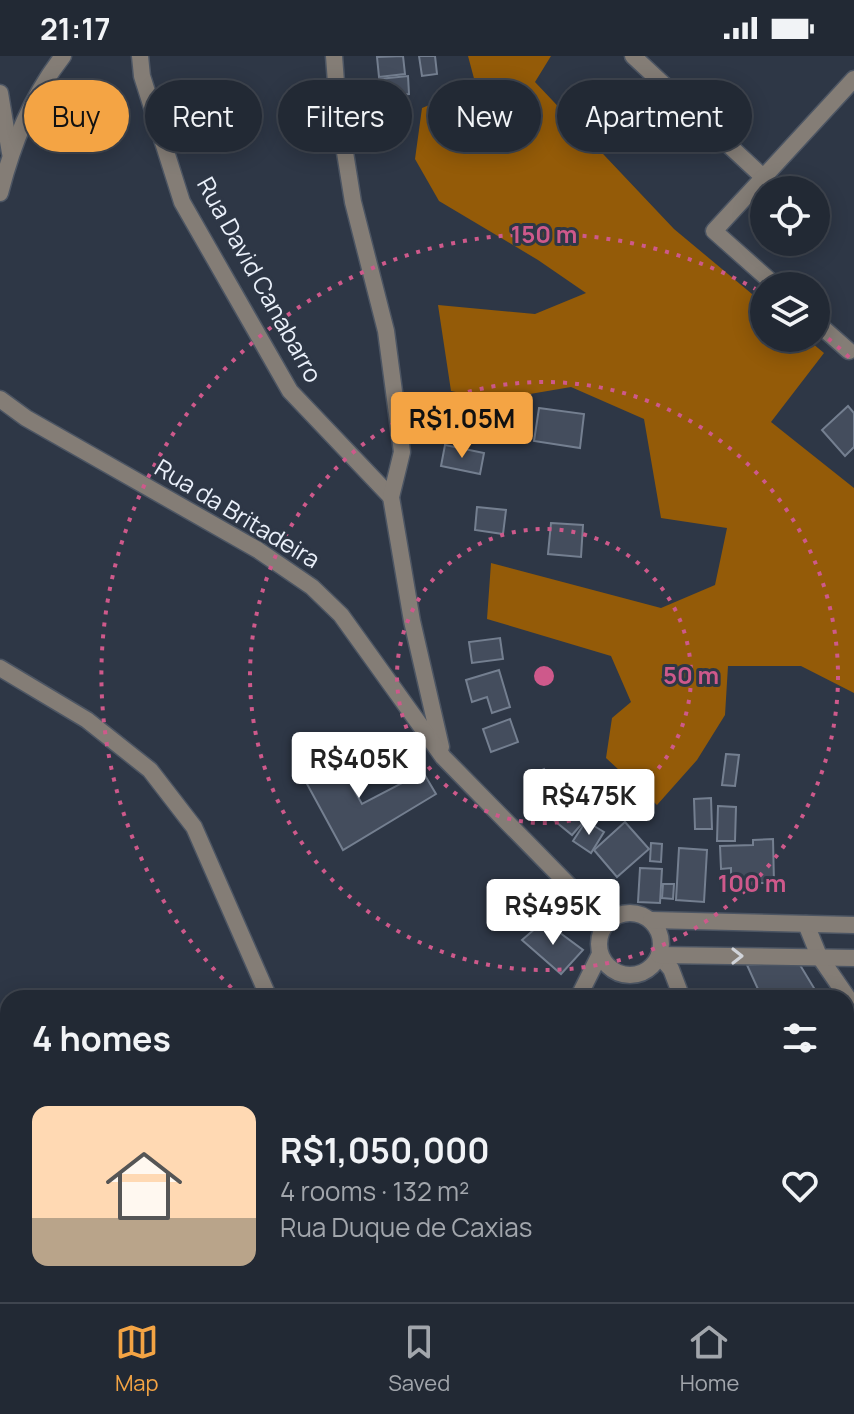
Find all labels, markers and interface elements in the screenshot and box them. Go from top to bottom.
text: 21:17 [40,8,110,49]
chip: Buy [24,80,129,152]
chip: Rent [145,80,262,152]
chip: Filters [278,80,412,152]
chip: New [428,80,541,152]
chip: Apartment [557,80,752,152]
street label: Rua David Canabarro [190,171,331,388]
map controls [750,176,830,352]
button: locate [750,176,830,256]
text: 150 m [511,217,577,250]
button: layers [750,272,830,352]
pin: R$1.05M [388,392,536,460]
text: R$1.05M [409,400,515,436]
street label: Rua da Britadeira [149,450,326,575]
text: 50 m [663,658,719,691]
centre of rings [530,662,558,690]
pin: R$405K [294,732,424,800]
text: R$405K [310,740,408,776]
pin: R$475K [524,769,654,837]
text: R$475K [541,777,637,813]
text: 100 m [718,866,786,899]
pin: R$495K [488,879,618,947]
text: R$495K [505,887,601,923]
one-way arrow [731,947,744,965]
text: 4 homes [32,1015,171,1061]
icon: filters [778,1016,822,1060]
text: R$1,050,000 [280,1127,490,1173]
icon: home [96,1138,192,1234]
icon: heart [778,1164,822,1208]
text: 4 rooms · 132 m² [280,1173,469,1209]
text: Rua Duque de Caxias [280,1209,532,1245]
tab: Map [115,1320,159,1398]
tab: Saved [388,1320,450,1398]
tab: Home [680,1320,739,1398]

